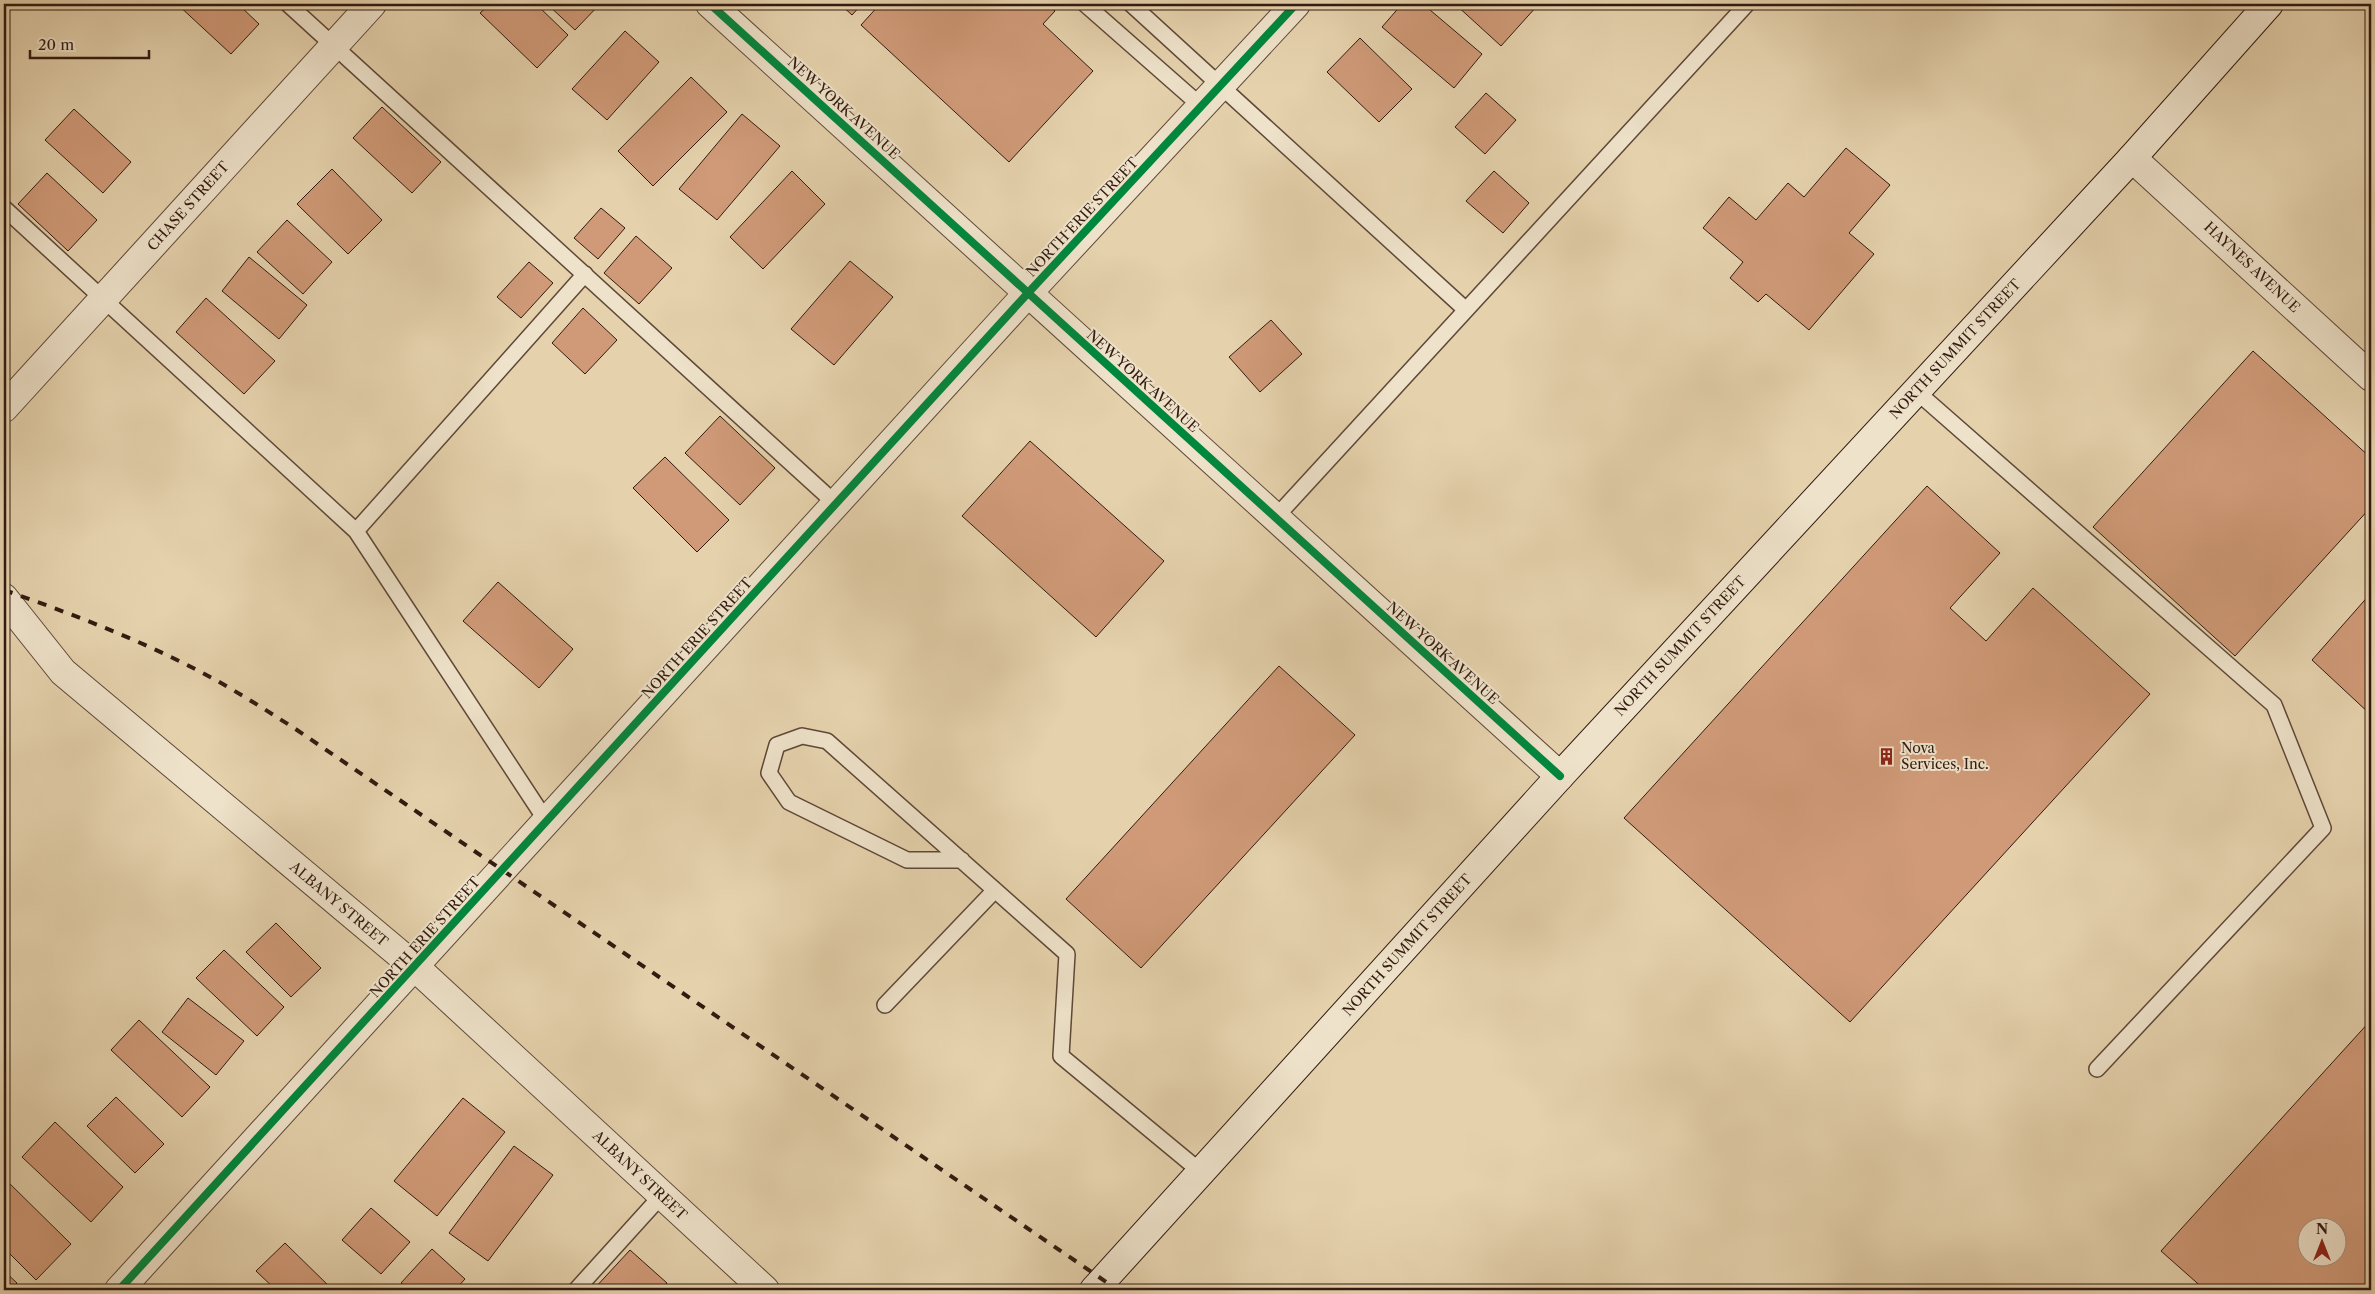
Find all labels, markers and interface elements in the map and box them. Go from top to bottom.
scale bar [30,28,149,60]
text: 20 m [38,35,74,54]
street label: NEW YORK AVENUE [784,53,904,163]
street label: NORTH ERIE STREET [1022,153,1142,280]
street label: CHASE STREET [143,157,233,254]
street label: HAYNES AVENUE [2200,218,2304,316]
street label: NORTH SUMMIT STREET [1885,275,2025,423]
street label: NEW YORK AVENUE [1083,326,1203,436]
street label: NORTH SUMMIT STREET [1610,572,1750,720]
street label: NORTH ERIE STREET [638,573,756,702]
street label: NEW YORK AVENUE [1383,598,1503,708]
place label: Nova Services, Inc. [1901,739,1989,773]
building icon: Nova Services, Inc. [1877,746,1897,766]
street label: ALBANY STREET [285,857,392,951]
street label: NORTH SUMMIT STREET [1339,870,1476,1020]
street label: NORTH ERIE STREET [366,872,484,1001]
street label: ALBANY STREET [588,1126,691,1224]
north arrow [2298,1216,2348,1266]
text: N [2316,1220,2328,1238]

